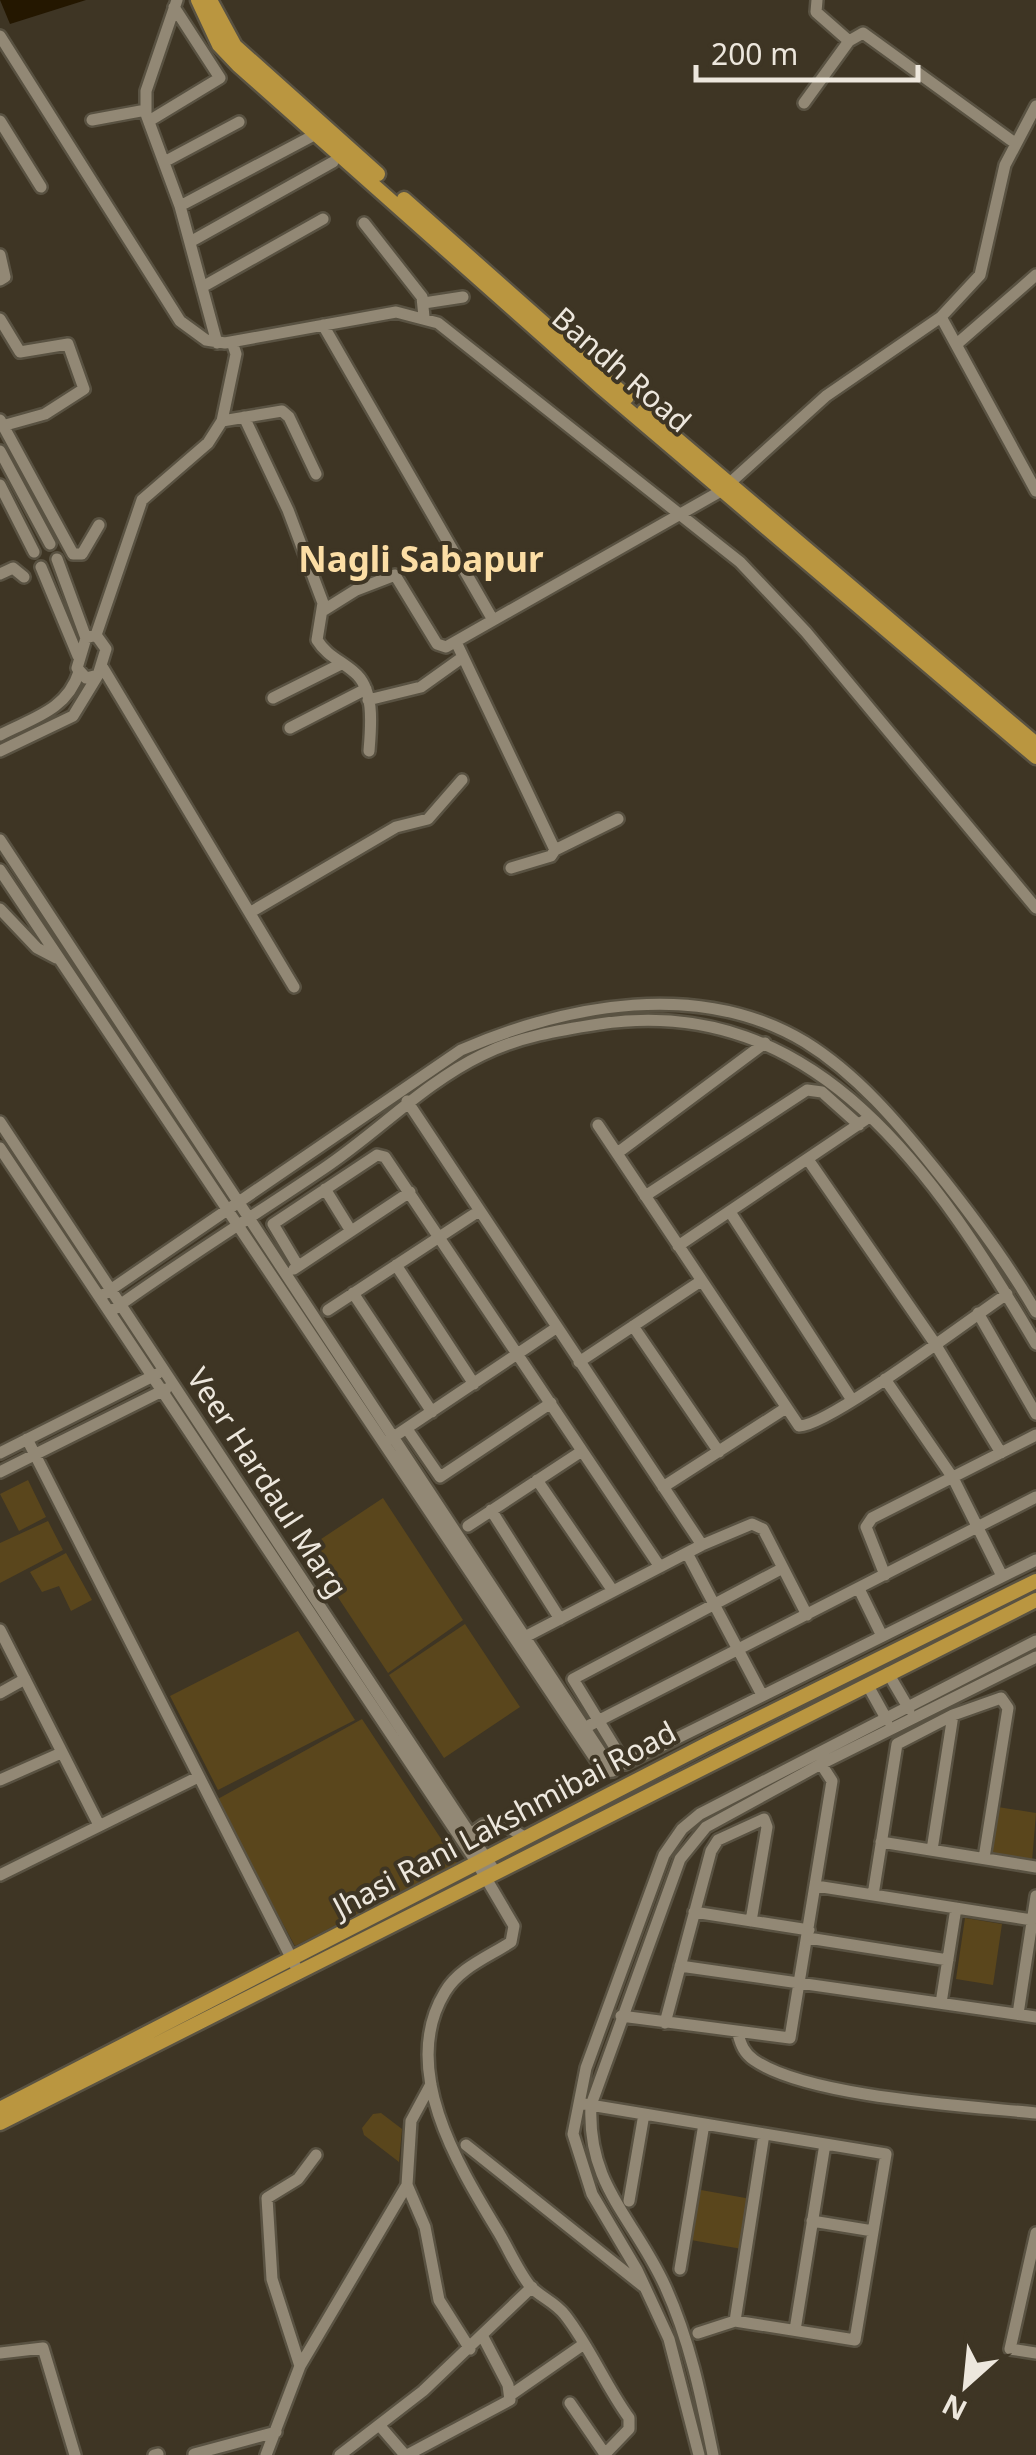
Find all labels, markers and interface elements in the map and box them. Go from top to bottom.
scale bar [696,20,918,82]
text: 200 m [711,33,798,74]
street label: Bandh Road [544,297,700,441]
district label: Nagli Sabapur [298,535,544,582]
street label: Veer Hardaul Marg [178,1359,358,1605]
street label: Jhasi Rani Lakshmibai Road [323,1711,683,1928]
north arrow [916,2335,1016,2435]
text: N [935,2386,973,2430]

